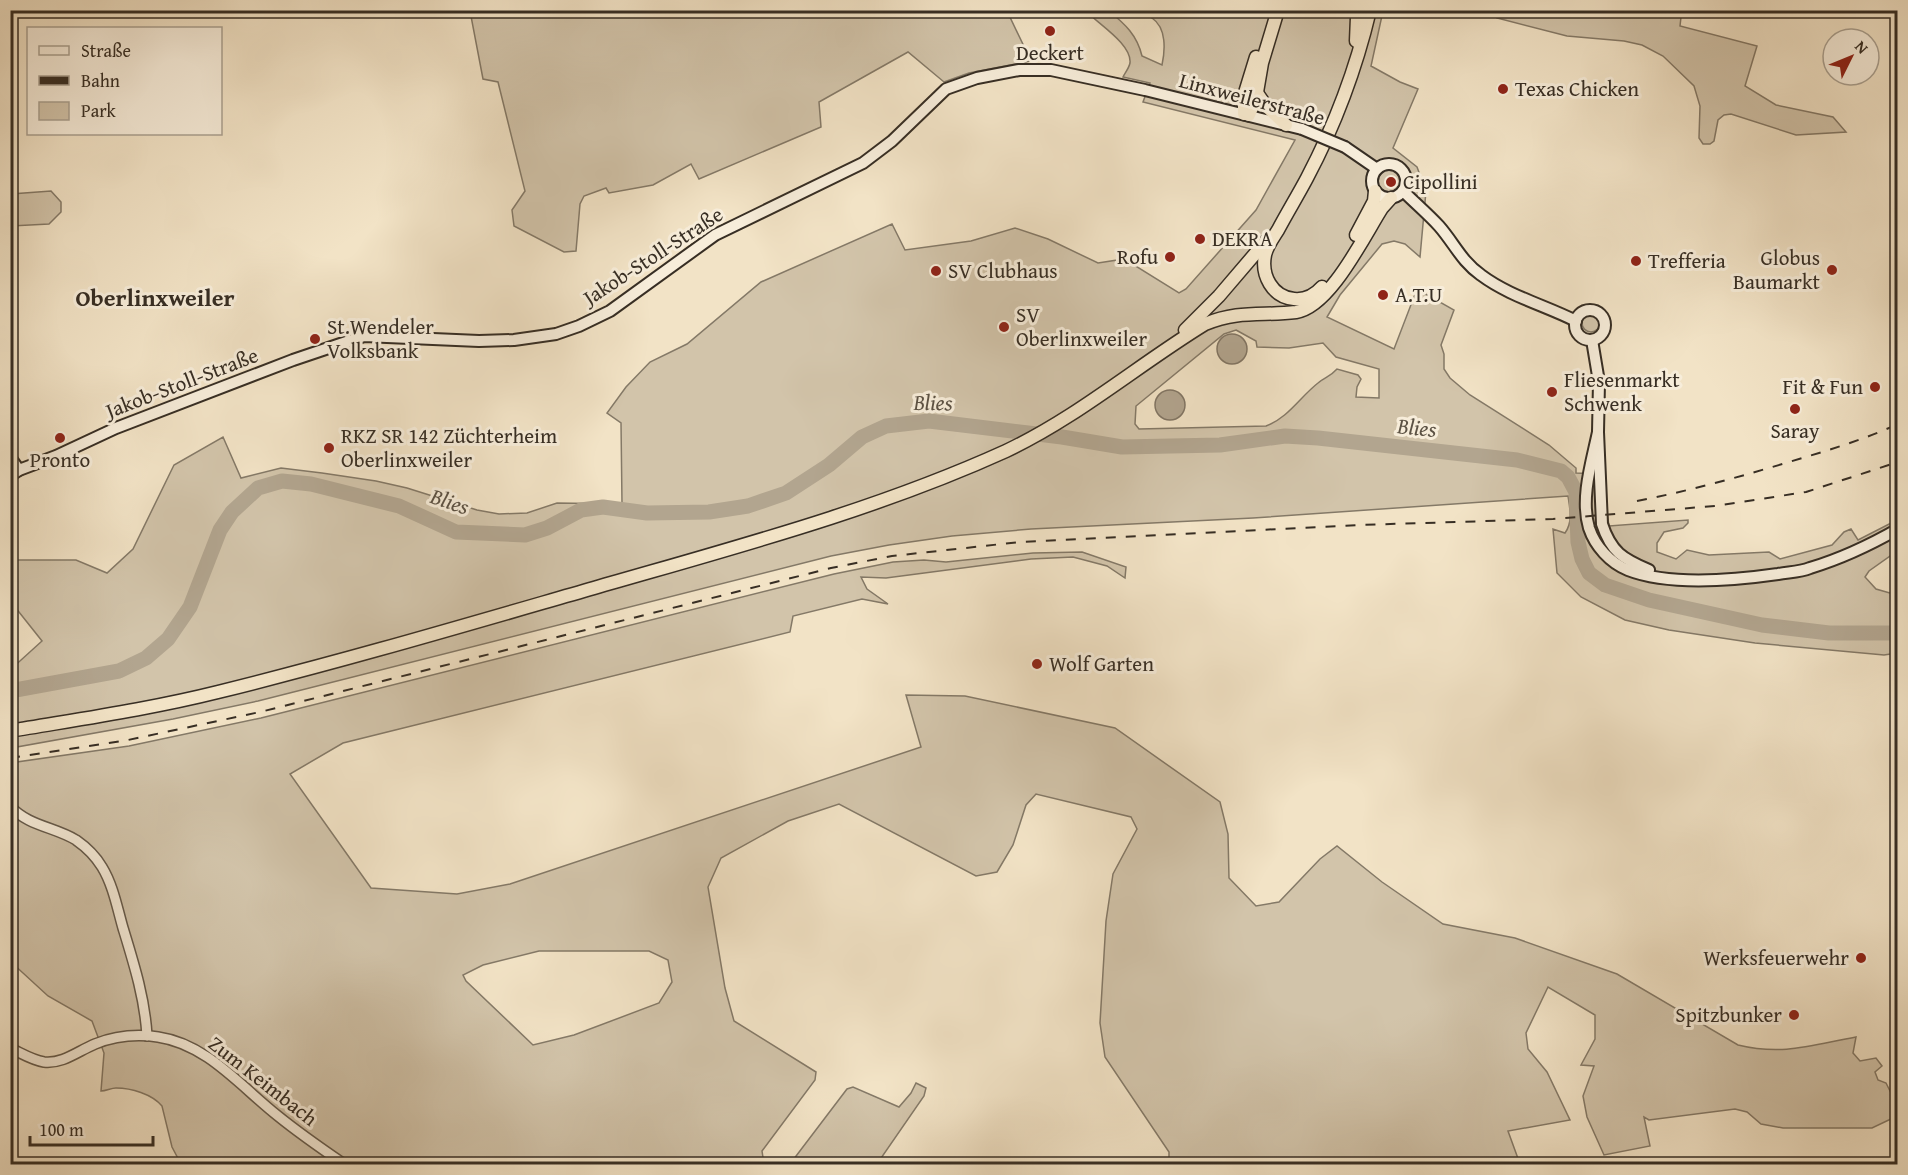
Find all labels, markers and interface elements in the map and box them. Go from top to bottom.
marker: Deckert [1043,24,1057,38]
legend [27,27,222,135]
north arrow [1821,27,1881,87]
text: N [1850,35,1875,59]
text: Straße [81,37,131,64]
place label: Deckert [1016,37,1084,68]
street label: Linxweilerstraße [1176,64,1329,133]
text: Bahn [81,67,120,94]
place label: Texas Chicken [1515,73,1639,104]
marker: Texas Chicken [1496,82,1510,96]
text: Park [81,97,117,124]
place label: Cipollini [1403,166,1478,197]
marker: Cipollini [1384,175,1398,189]
street label: Jakob-Stoll-Straße [574,199,729,314]
place label: DEKRA [1212,223,1273,254]
marker: DEKRA [1193,232,1207,246]
place label: Rofu [1117,241,1159,272]
place label: Globus Baumarkt [1733,242,1821,297]
place label: Trefferia [1648,245,1726,276]
marker: Rofu [1163,250,1177,264]
marker: Trefferia [1629,254,1643,268]
place label: SV Clubhaus [948,255,1058,286]
marker: Globus Baumarkt [1825,263,1839,277]
marker: SV Clubhaus [929,264,943,278]
place label: A.T.U [1395,279,1442,310]
district label: Oberlinxweiler [75,280,235,315]
marker: A.T.U [1376,288,1390,302]
place label: SV Oberlinxweiler [1016,299,1147,354]
place label: St.Wendeler Volksbank [327,311,434,366]
marker: SV Oberlinxweiler [997,320,1011,334]
marker: St.Wendeler Volksbank [308,332,322,346]
street label: Jakob-Stoll-Straße [98,339,263,427]
place label: Fliesenmarkt Schwenk [1564,364,1680,419]
place label: Fit & Fun [1783,371,1863,402]
marker: Fit & Fun [1868,380,1882,394]
marker: Fliesenmarkt Schwenk [1545,385,1559,399]
water label: Blies [912,386,953,418]
marker: Saray [1788,402,1802,416]
water label: Blies [1395,409,1438,445]
place label: Saray [1770,415,1820,446]
place label: RKZ SR 142 Züchterheim Oberlinxweiler [341,420,557,475]
marker: Pronto [53,431,67,445]
marker: RKZ SR 142 Züchterheim Oberlinxweiler [322,441,336,455]
place label: Pronto [30,444,90,475]
water label: Blies [425,479,474,523]
place label: Wolf Garten [1049,648,1154,679]
marker: Wolf Garten [1030,657,1044,671]
place label: Werksfeuerwehr [1703,942,1849,973]
marker: Werksfeuerwehr [1854,951,1868,965]
place label: Spitzbunker [1675,999,1782,1030]
marker: Spitzbunker [1787,1008,1801,1022]
street label: Zum Keimbach [202,1028,325,1133]
scale bar [30,1109,153,1147]
text: 100 m [39,1116,84,1143]

